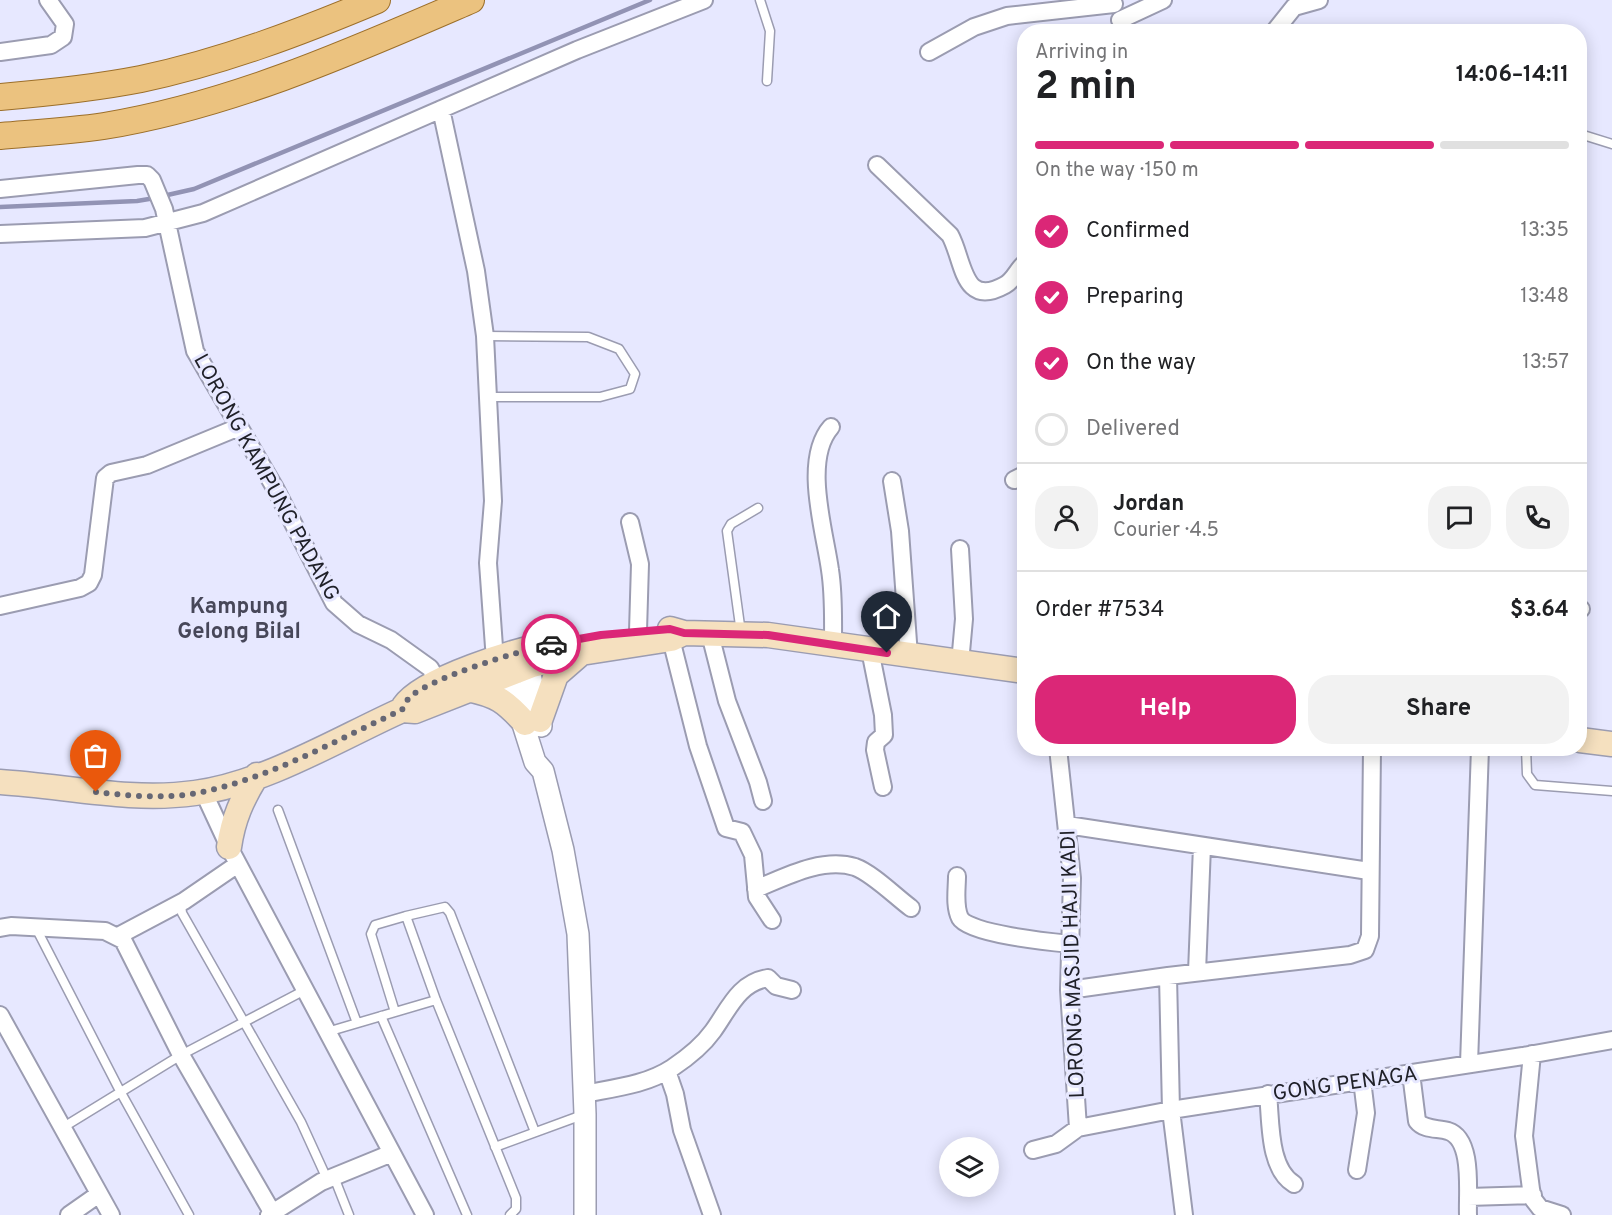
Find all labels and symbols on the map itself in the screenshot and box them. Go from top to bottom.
street label: LORONG KAMPUNG PADANG [186,350,345,606]
pin [861,591,912,653]
district label: Kampung Gelong Bilal [177,594,301,646]
courier [521,614,581,674]
pin [70,730,121,792]
street label: LORONG MASJID HAJI KADI [1055,829,1092,1099]
street label: GONG PENAGA [1271,1061,1419,1108]

